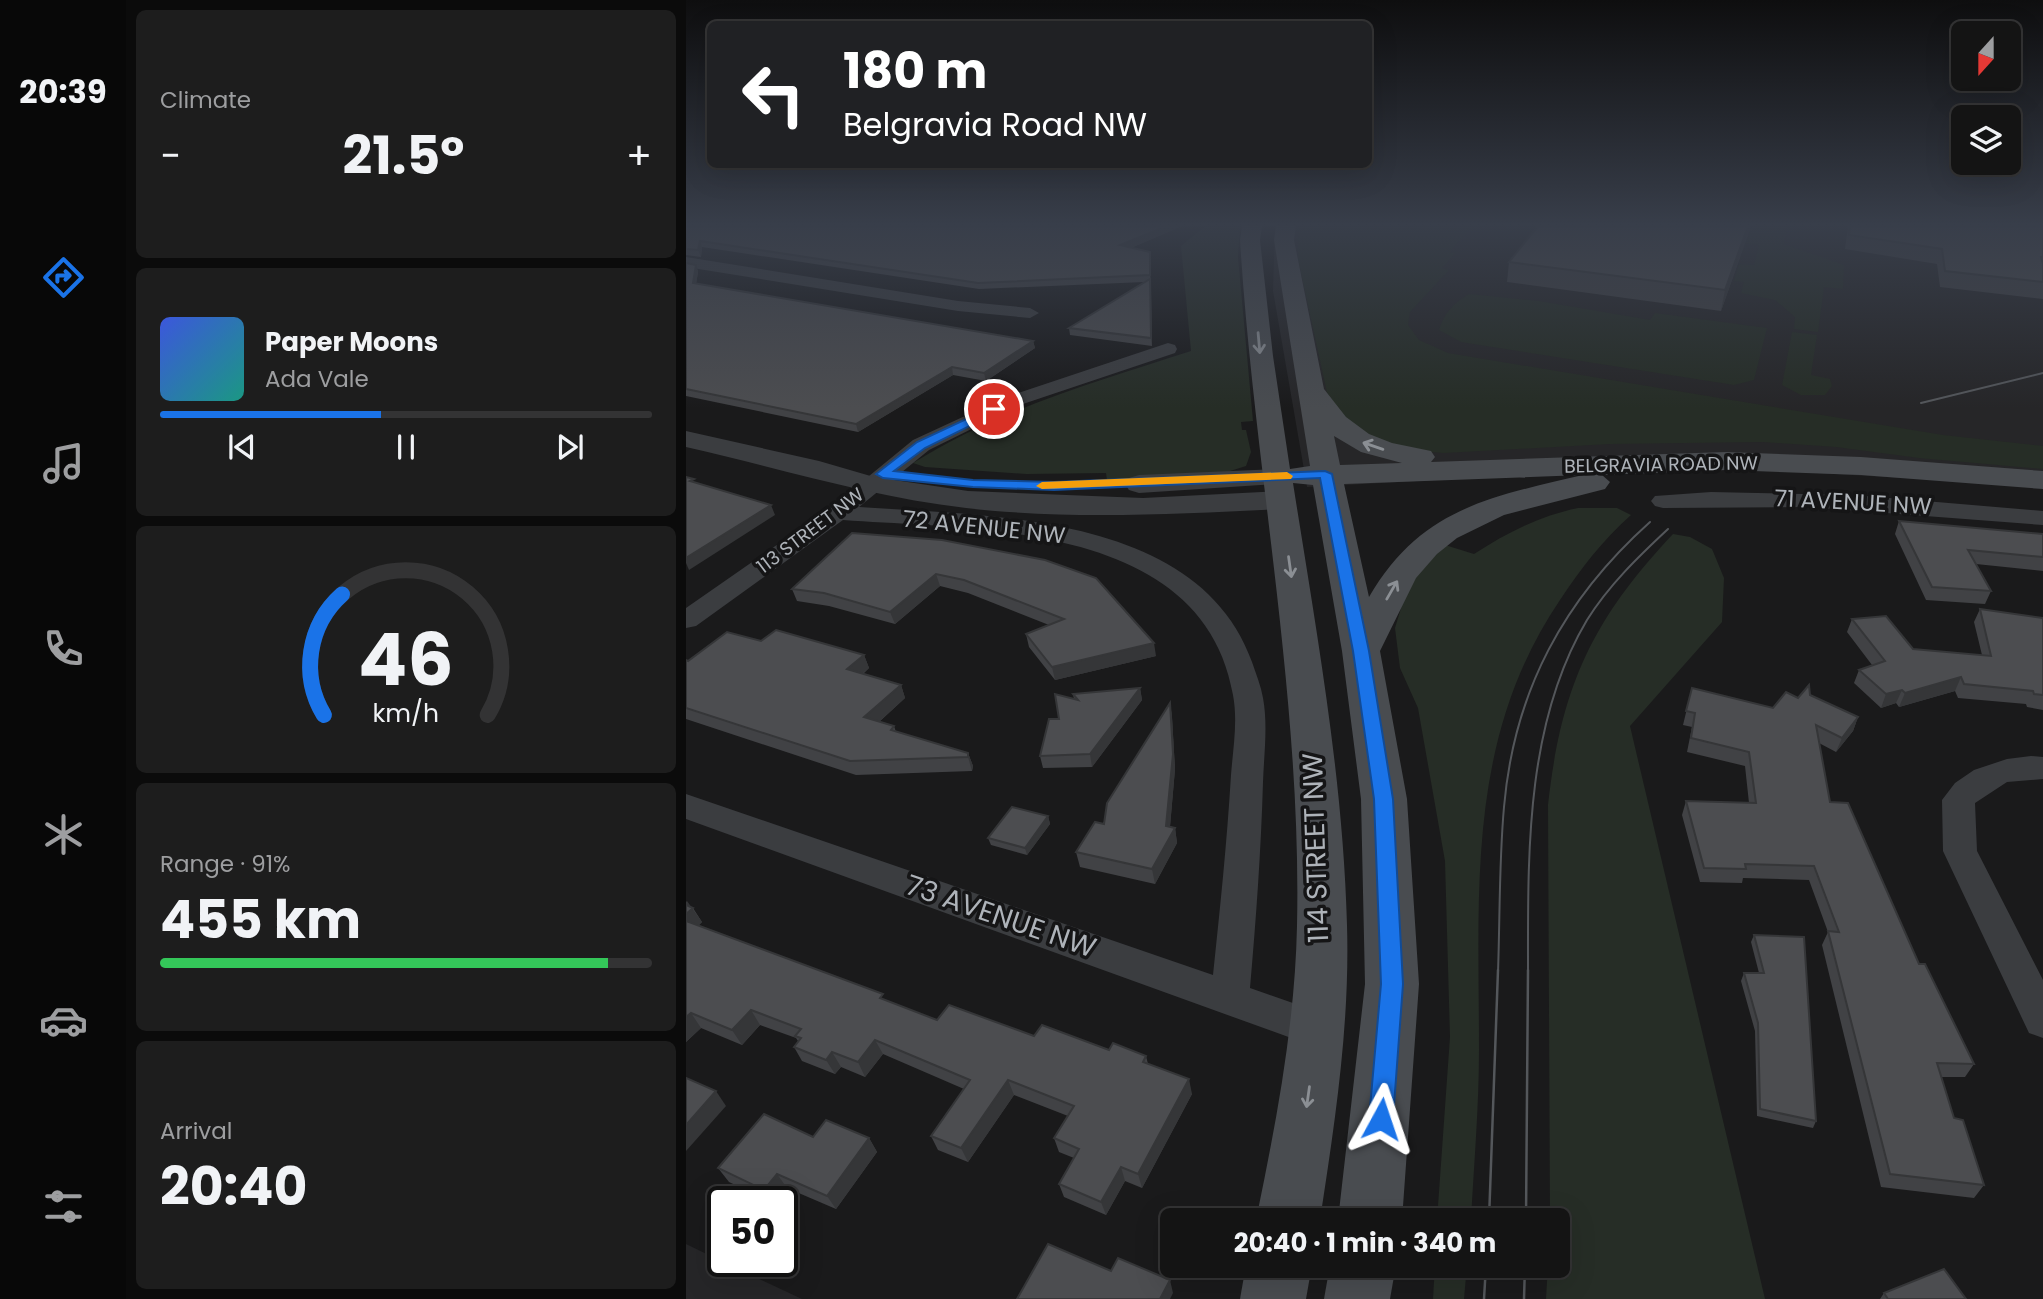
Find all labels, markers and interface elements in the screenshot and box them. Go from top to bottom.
north arrow [1951,21,2021,91]
map controls [1951,21,2021,175]
text: 180 m [843,37,987,105]
icon: left [728,49,819,140]
text: 20:39 [19,69,107,114]
text: Climate [160,84,251,116]
text: Belgravia Road NW [843,102,1147,147]
button: layers [1951,105,2021,175]
text: 21.5° [343,119,464,192]
text: − [160,129,181,182]
text: + [626,129,652,182]
icon: directions [39,253,88,302]
text: Paper Moons [265,324,438,360]
one-way arrow [1253,331,1266,353]
text: Ada Vale [265,363,369,395]
pin [964,379,1024,439]
icon: arrive [975,390,1013,428]
icon: previous [223,428,261,466]
icon: pause [387,428,425,466]
icon: next [551,428,589,466]
icon: music [39,439,88,488]
one-way arrow [1362,439,1384,451]
street label: BELGRAVIA ROAD NW [1564,449,1759,480]
street label: 113 STREET NW [751,481,870,580]
street label: 71 AVENUE NW [1774,482,1932,522]
street label: 72 AVENUE NW [901,503,1067,551]
one-way arrow [1283,556,1296,578]
one-way arrow [1386,580,1399,601]
text: 46 [358,610,454,711]
icon: phone [39,624,88,673]
text: km/h [373,696,439,731]
street label: 114 STREET NW [1293,752,1338,944]
icon: climate [39,810,88,859]
text: Range · 91% [160,848,291,880]
street label: 73 AVENUE NW [900,866,1101,967]
text: 455 km [160,883,361,956]
icon: car [39,996,88,1045]
position arrow [1344,1082,1418,1156]
one-way arrow [1302,1085,1315,1107]
text: Arrival [160,1115,232,1147]
text: 20:40 [160,1150,307,1223]
icon: filters [39,1182,88,1231]
speed limit sign: 50 [707,1186,798,1277]
text: 20:40 · 1 min · 340 m [1234,1225,1496,1261]

